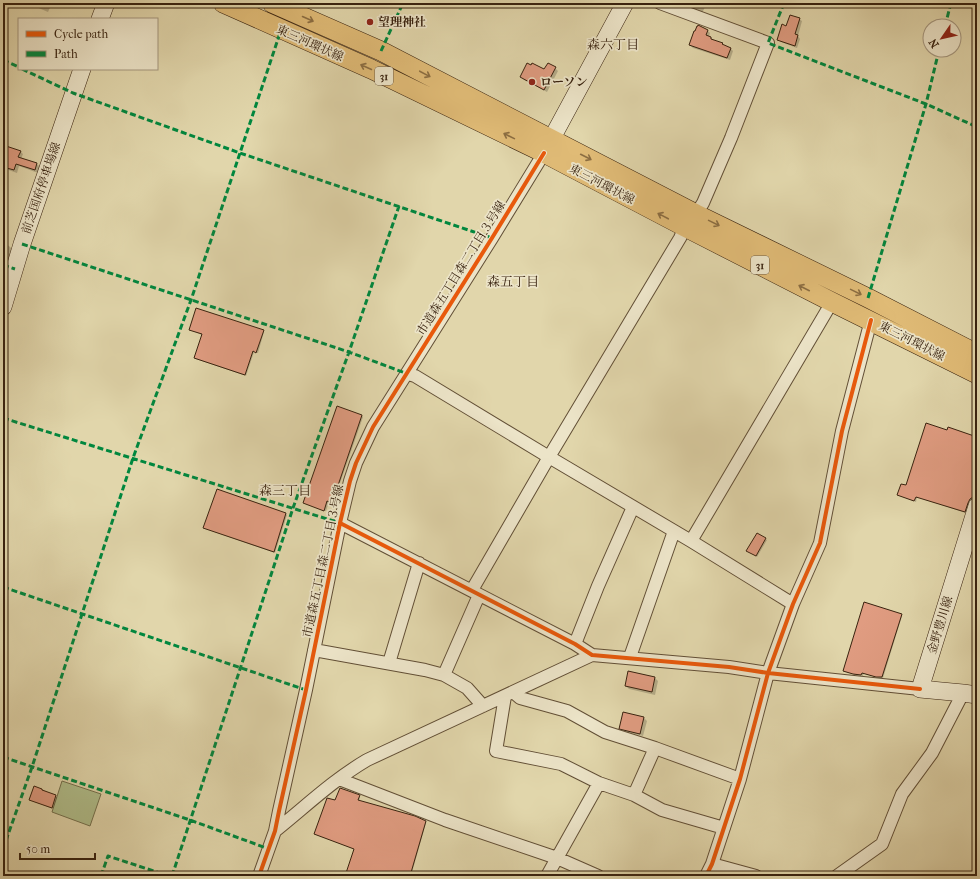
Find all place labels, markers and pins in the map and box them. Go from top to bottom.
place label: 望理神社 [378,15,426,29]
marker: 望理神社 [365,17,375,27]
place label: ローソン [540,75,588,89]
marker: ローソン [527,77,537,87]

